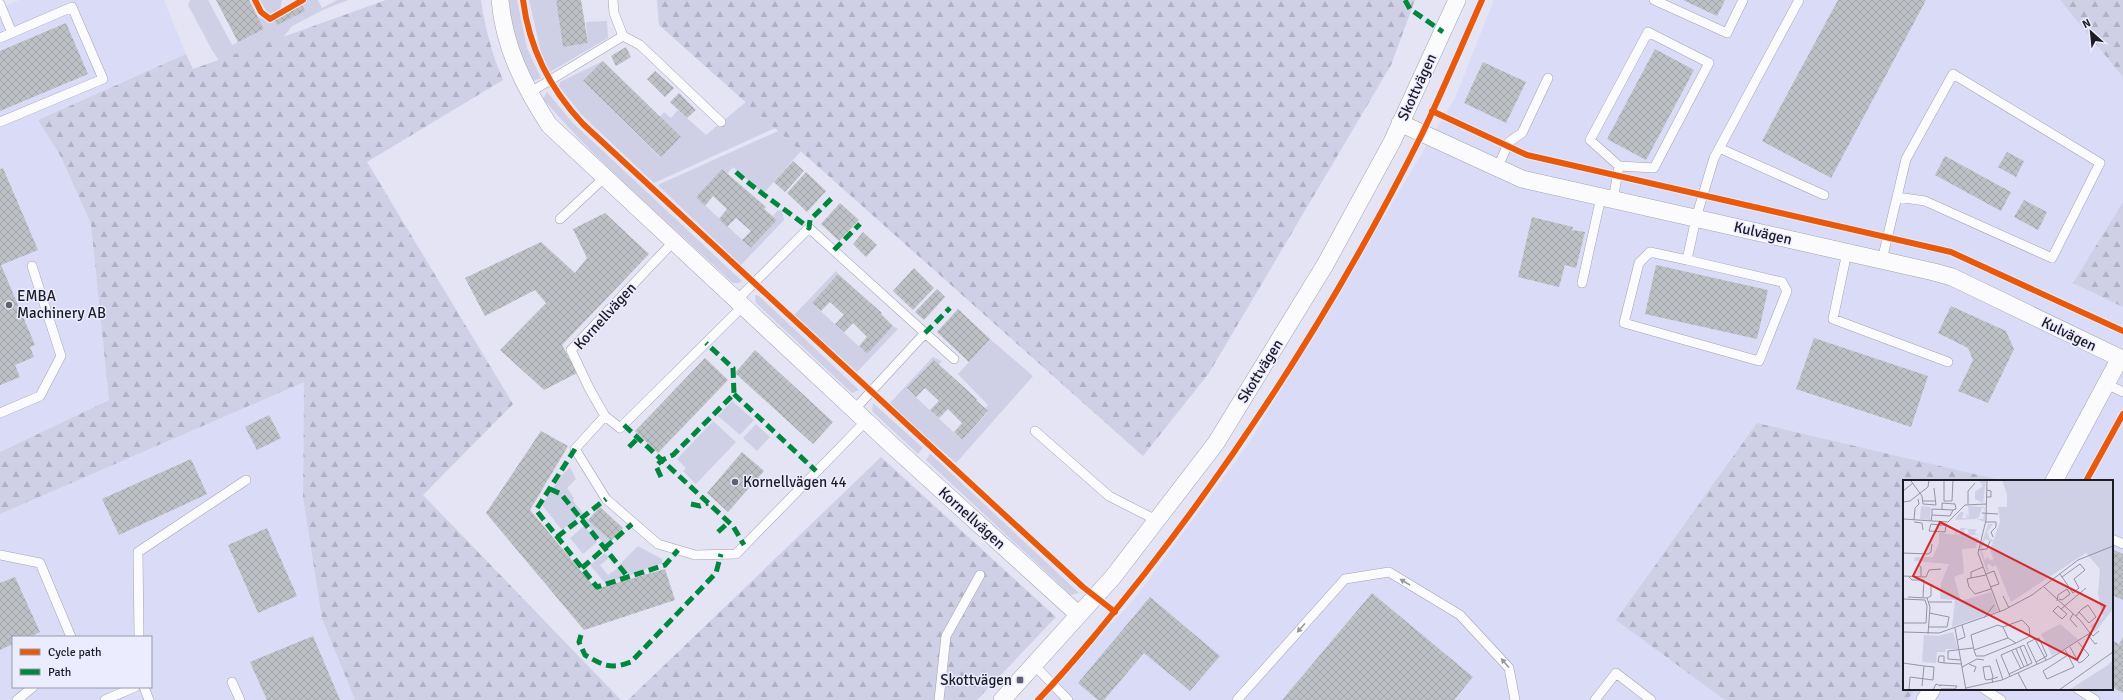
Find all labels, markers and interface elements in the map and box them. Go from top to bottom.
north arrow [2071,12,2111,52]
text: N [2080,16,2093,31]
street label: Skottvägen [1394,51,1440,123]
street label: Kulvägen [1732,218,1794,248]
street label: Kornellvägen [570,279,640,353]
place label: EMBA Machinery AB [17,287,106,322]
marker: EMBA Machinery AB [4,300,14,310]
street label: Kulvägen [2038,313,2100,355]
street label: Skottvägen [1233,336,1287,406]
place label: Kornellvägen 44 [743,473,847,491]
marker: Kornellvägen 44 [730,477,740,487]
inset map [1903,480,2113,690]
street label: Kornellvägen [935,483,1009,553]
one-way arrow [1400,578,1410,586]
one-way arrow [1296,623,1305,633]
legend [12,636,152,688]
text: Cycle path [48,645,101,660]
one-way arrow [1500,658,1510,668]
text: Path [48,665,71,680]
place label: Skottvägen [940,671,1012,689]
marker: Skottvägen [1015,675,1025,685]

